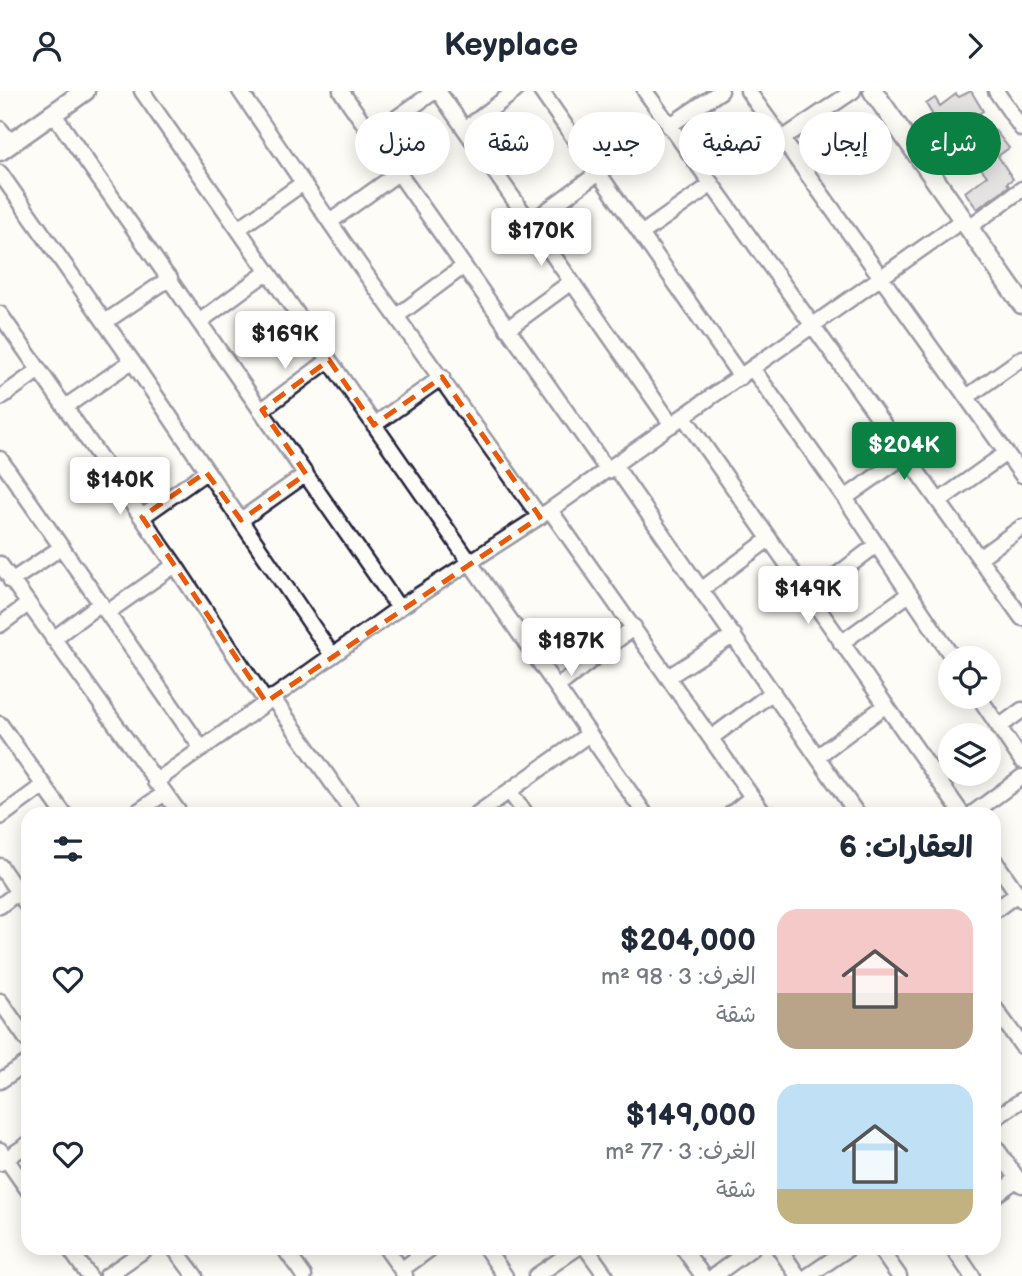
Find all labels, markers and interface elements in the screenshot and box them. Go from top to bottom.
text: Keyplace [444,26,578,65]
icon: person [28,27,66,65]
icon: forward [956,27,994,65]
chip: منزل [355,112,450,175]
chip: شقة [464,112,554,175]
chip: جديد [568,112,665,175]
chip: تصفية [679,112,785,175]
chip: إيجار [799,112,892,175]
chip: شراء [906,112,1001,175]
pin: $170K [492,209,590,268]
text: $170K [507,217,575,245]
pin: $169K [236,311,334,371]
text: $169K [251,320,319,348]
pin: $204K [855,423,953,482]
text: $204K [868,431,940,459]
pin: $140K [71,457,169,517]
text: $140K [86,466,154,494]
pin: $149K [759,567,857,626]
text: $149K [774,575,842,603]
pin: $187K [522,619,620,678]
text: $187K [538,627,605,655]
map controls [938,646,1001,786]
button: locate [938,646,1001,709]
button: layers [938,723,1001,786]
icon: filters [49,830,87,868]
text: العقارات: 6 [839,830,973,866]
text: $204,000 [620,923,756,959]
icon: home [833,937,917,1021]
icon: heart [49,960,87,998]
text: الغرف: 3 · 98 m² [601,963,756,991]
text: شقة [716,1001,756,1029]
text: $149,000 [626,1098,756,1134]
icon: home [833,1112,917,1196]
icon: heart [49,1135,87,1173]
text: الغرف: 3 · 77 m² [605,1138,756,1166]
text: شقة [716,1176,756,1204]

